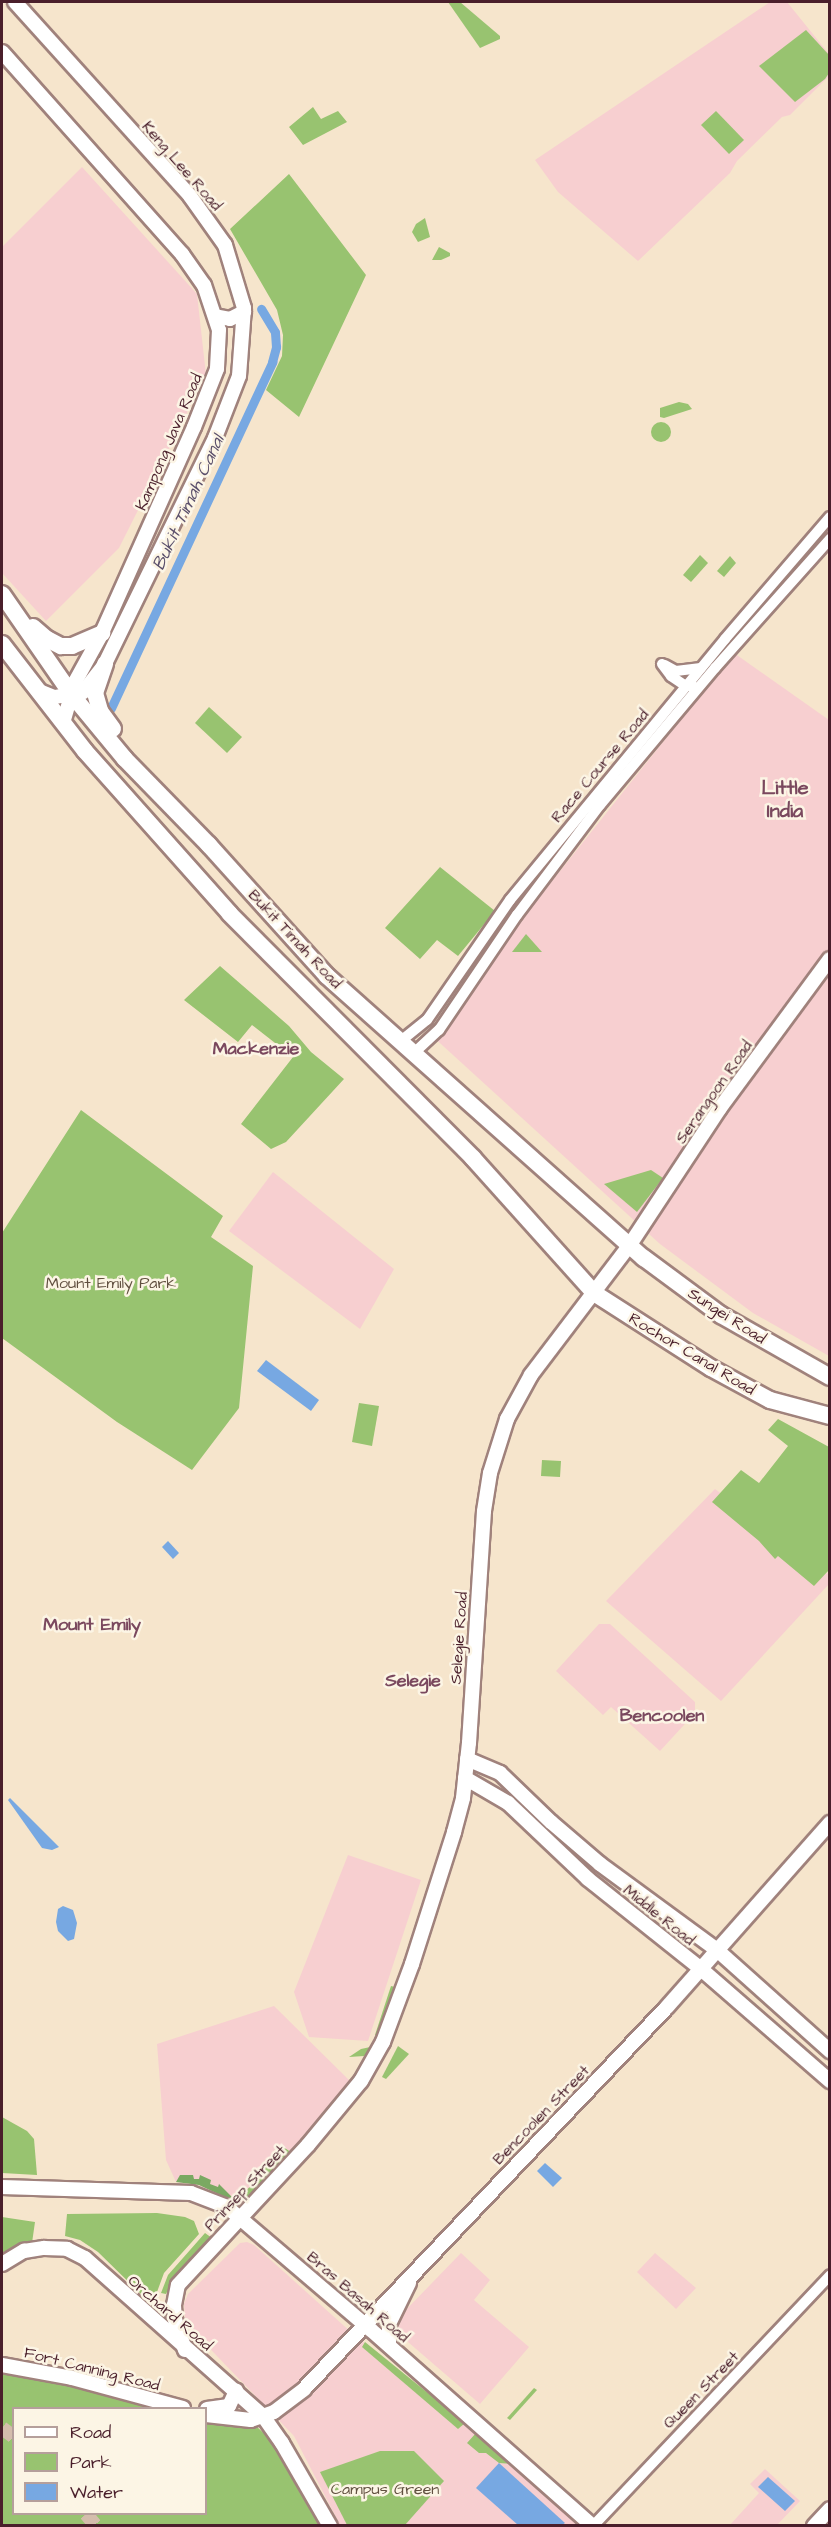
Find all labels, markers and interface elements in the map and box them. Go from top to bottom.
street label: Keng Lee Road [138,117,226,215]
street label: Kampong Java Road [131,371,207,513]
water label: Bukit Timah Canal [148,432,230,574]
street label: Race Course Road [547,705,653,827]
district label: Little India [761,777,809,824]
street label: Bukit Timah Road [244,885,346,993]
street label: Serangoon Road [671,1037,757,1147]
district label: Mackenzie [213,1038,299,1060]
park label: Mount Emily Park [46,1273,176,1293]
street label: Sungei Road [684,1284,770,1348]
street label: Rochor Canal Road [625,1309,759,1399]
street label: Selegie Road [446,1591,472,1685]
district label: Mount Emily [43,1614,141,1636]
district label: Selegie [385,1670,441,1692]
district label: Bencoolen [620,1705,704,1727]
street label: Middle Road [619,1880,699,1950]
street label: Bencoolen Street [489,2061,593,2169]
street label: Prinsep Street [200,2141,290,2235]
street label: Bras Basah Road [303,2247,413,2347]
street label: Orchard Road [124,2271,216,2355]
street label: Fort Canning Road [22,2343,162,2395]
street label: Queen Street [659,2347,743,2433]
legend [12,2407,207,2515]
text: Road [70,2420,111,2445]
text: Park [70,2450,112,2475]
park label: Campus Green [331,2479,439,2499]
text: Water [70,2480,123,2505]

